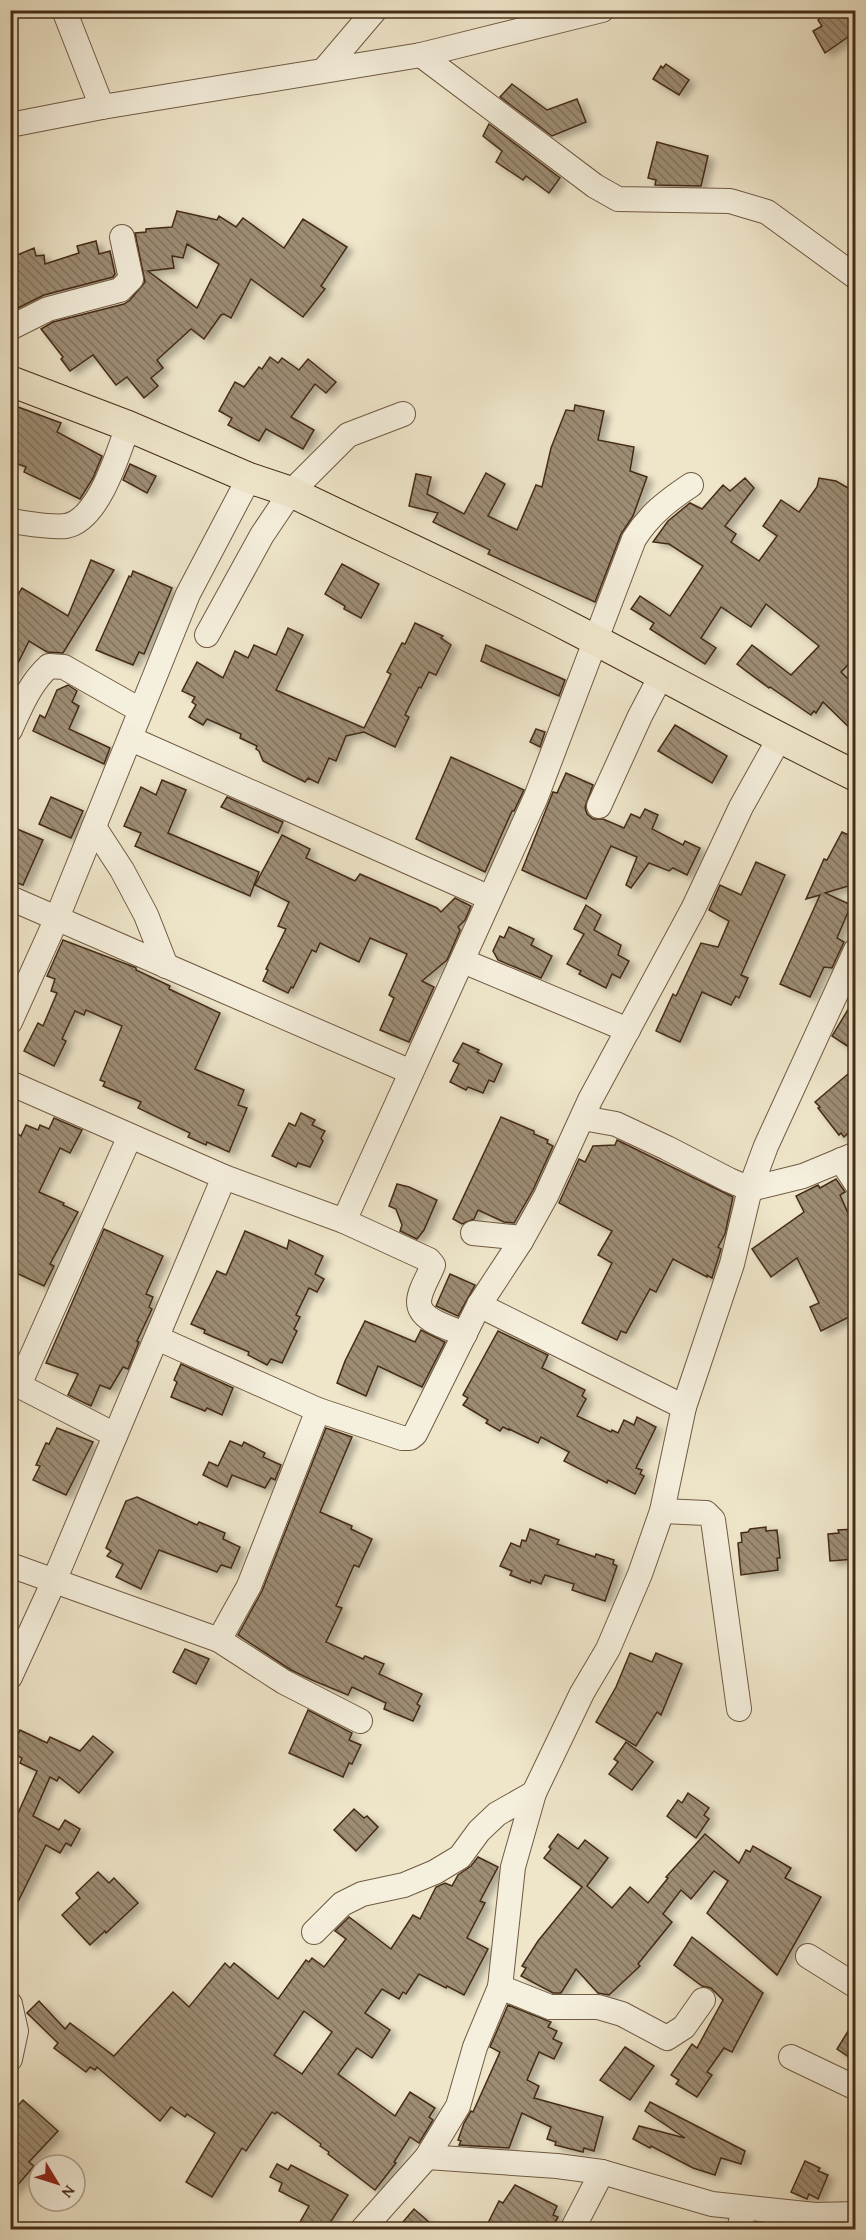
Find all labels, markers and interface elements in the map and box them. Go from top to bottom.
north arrow [27,2153,87,2213]
text: N [56,2181,82,2204]

